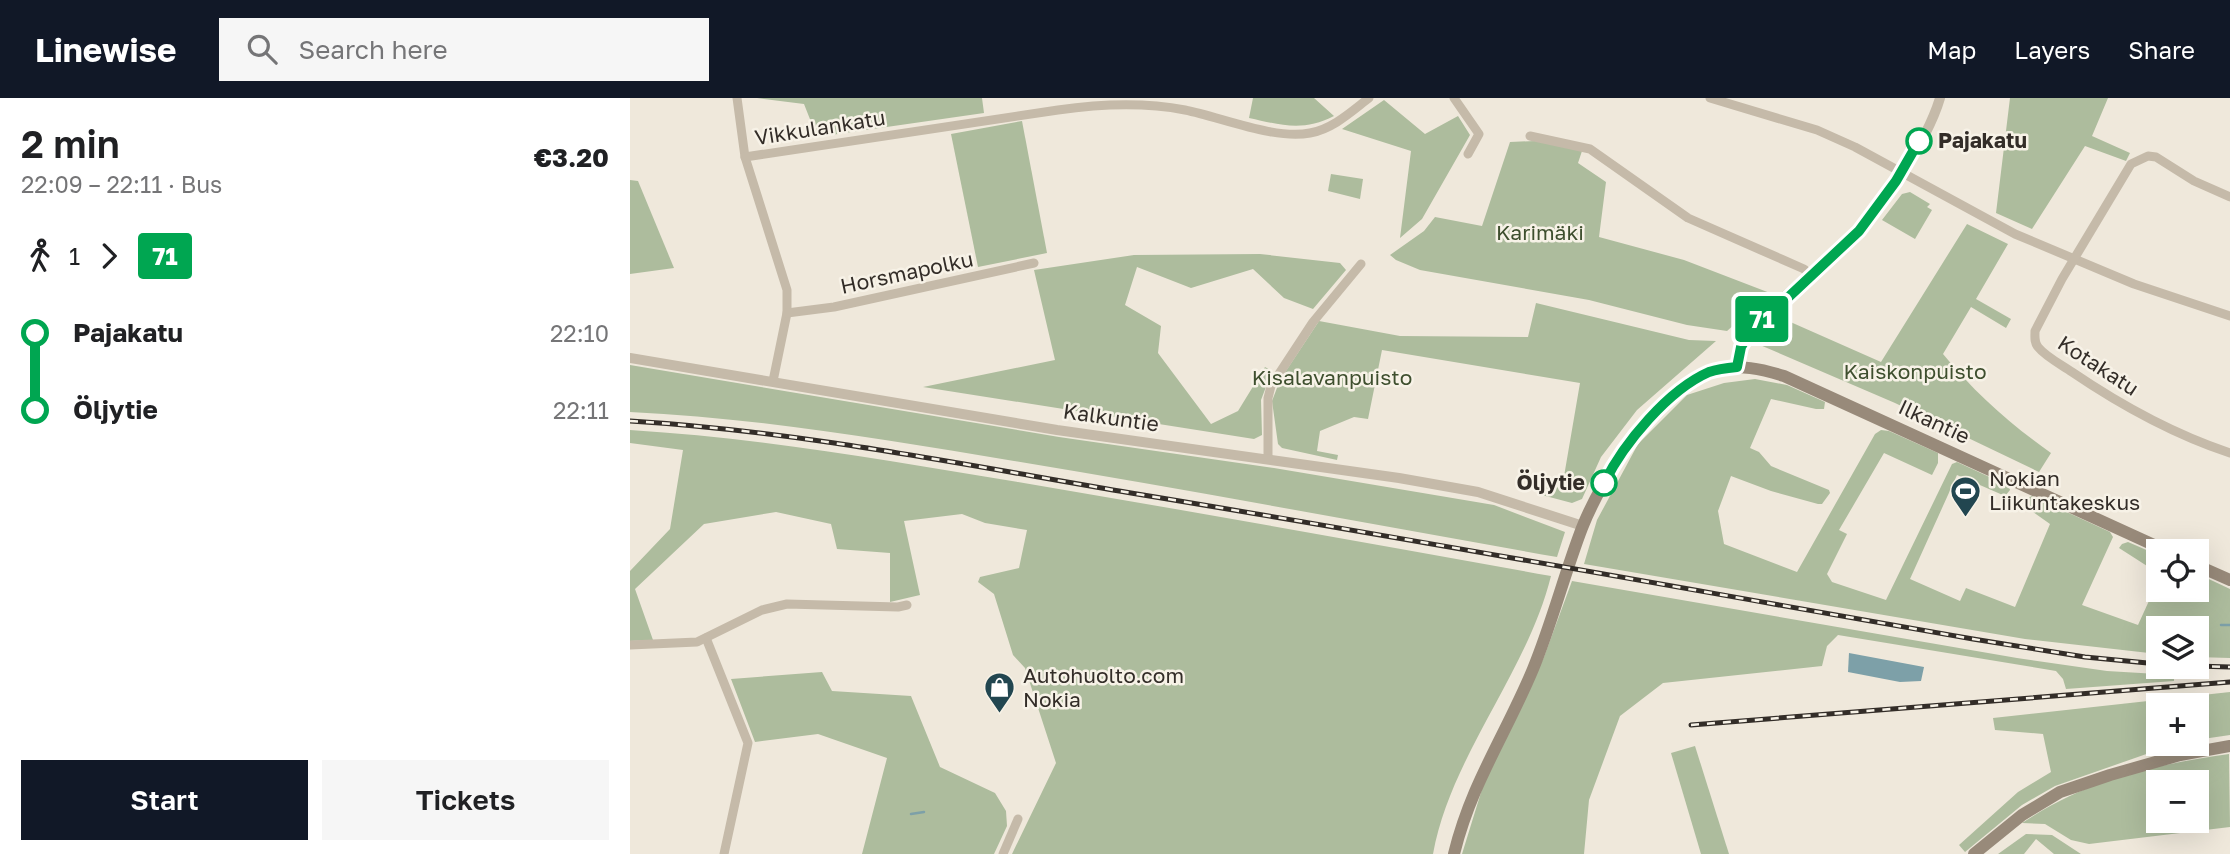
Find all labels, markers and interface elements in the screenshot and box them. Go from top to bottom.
search box [219,18,709,81]
text: Linewise [35,30,177,69]
icon: search [243,30,281,68]
text: Search here [299,34,448,65]
text: Map [1927,35,1976,64]
text: Layers [2014,35,2090,64]
text: Share [2128,35,2195,64]
street label: Vikkulankatu [753,104,887,150]
text: 2 min [21,121,120,166]
place label: Pajakatu [1938,127,2027,153]
marker: Pajakatu [1906,128,1932,154]
text: €3.20 [534,142,609,173]
text: 22:09 – 22:11 · Bus [21,170,222,198]
park label: Karimäki [1496,219,1584,245]
icon: walk [21,237,59,275]
icon: forward [90,237,128,275]
text: 71 [152,241,178,270]
text: 1 [69,242,80,270]
street label: Horsmapolku [838,245,976,299]
line badge: 71 [1730,296,1794,342]
text: 71 [1749,304,1775,333]
text: Pajakatu [73,317,183,348]
text: 22:10 [550,319,609,347]
street label: Kotakatu [2053,329,2144,401]
park label: Kaiskonpuisto [1843,358,1987,384]
park label: Kisalavanpuisto [1252,364,1412,390]
street label: Ilkantie [1895,393,1974,449]
text: Öljytie [73,394,158,425]
text: 22:11 [553,396,609,424]
street label: Kalkuntie [1062,397,1161,437]
place label: Nokian Liikuntakeskus [1989,465,2140,515]
place label: Öljytie [1516,469,1585,495]
marker: Öljytie [1591,470,1617,496]
sports icon: Nokian Liikuntakeskus [1949,474,1983,518]
map controls [2146,539,2209,833]
button: locate [2146,539,2209,602]
button: layers [2146,616,2209,679]
place label: Autohuolto.com Nokia [1023,662,1184,712]
shop icon: Autohuolto.com Nokia [983,671,1017,715]
button: + [2146,693,2209,756]
button: Start [21,760,308,840]
button: Tickets [322,760,609,840]
button: − [2146,770,2209,833]

